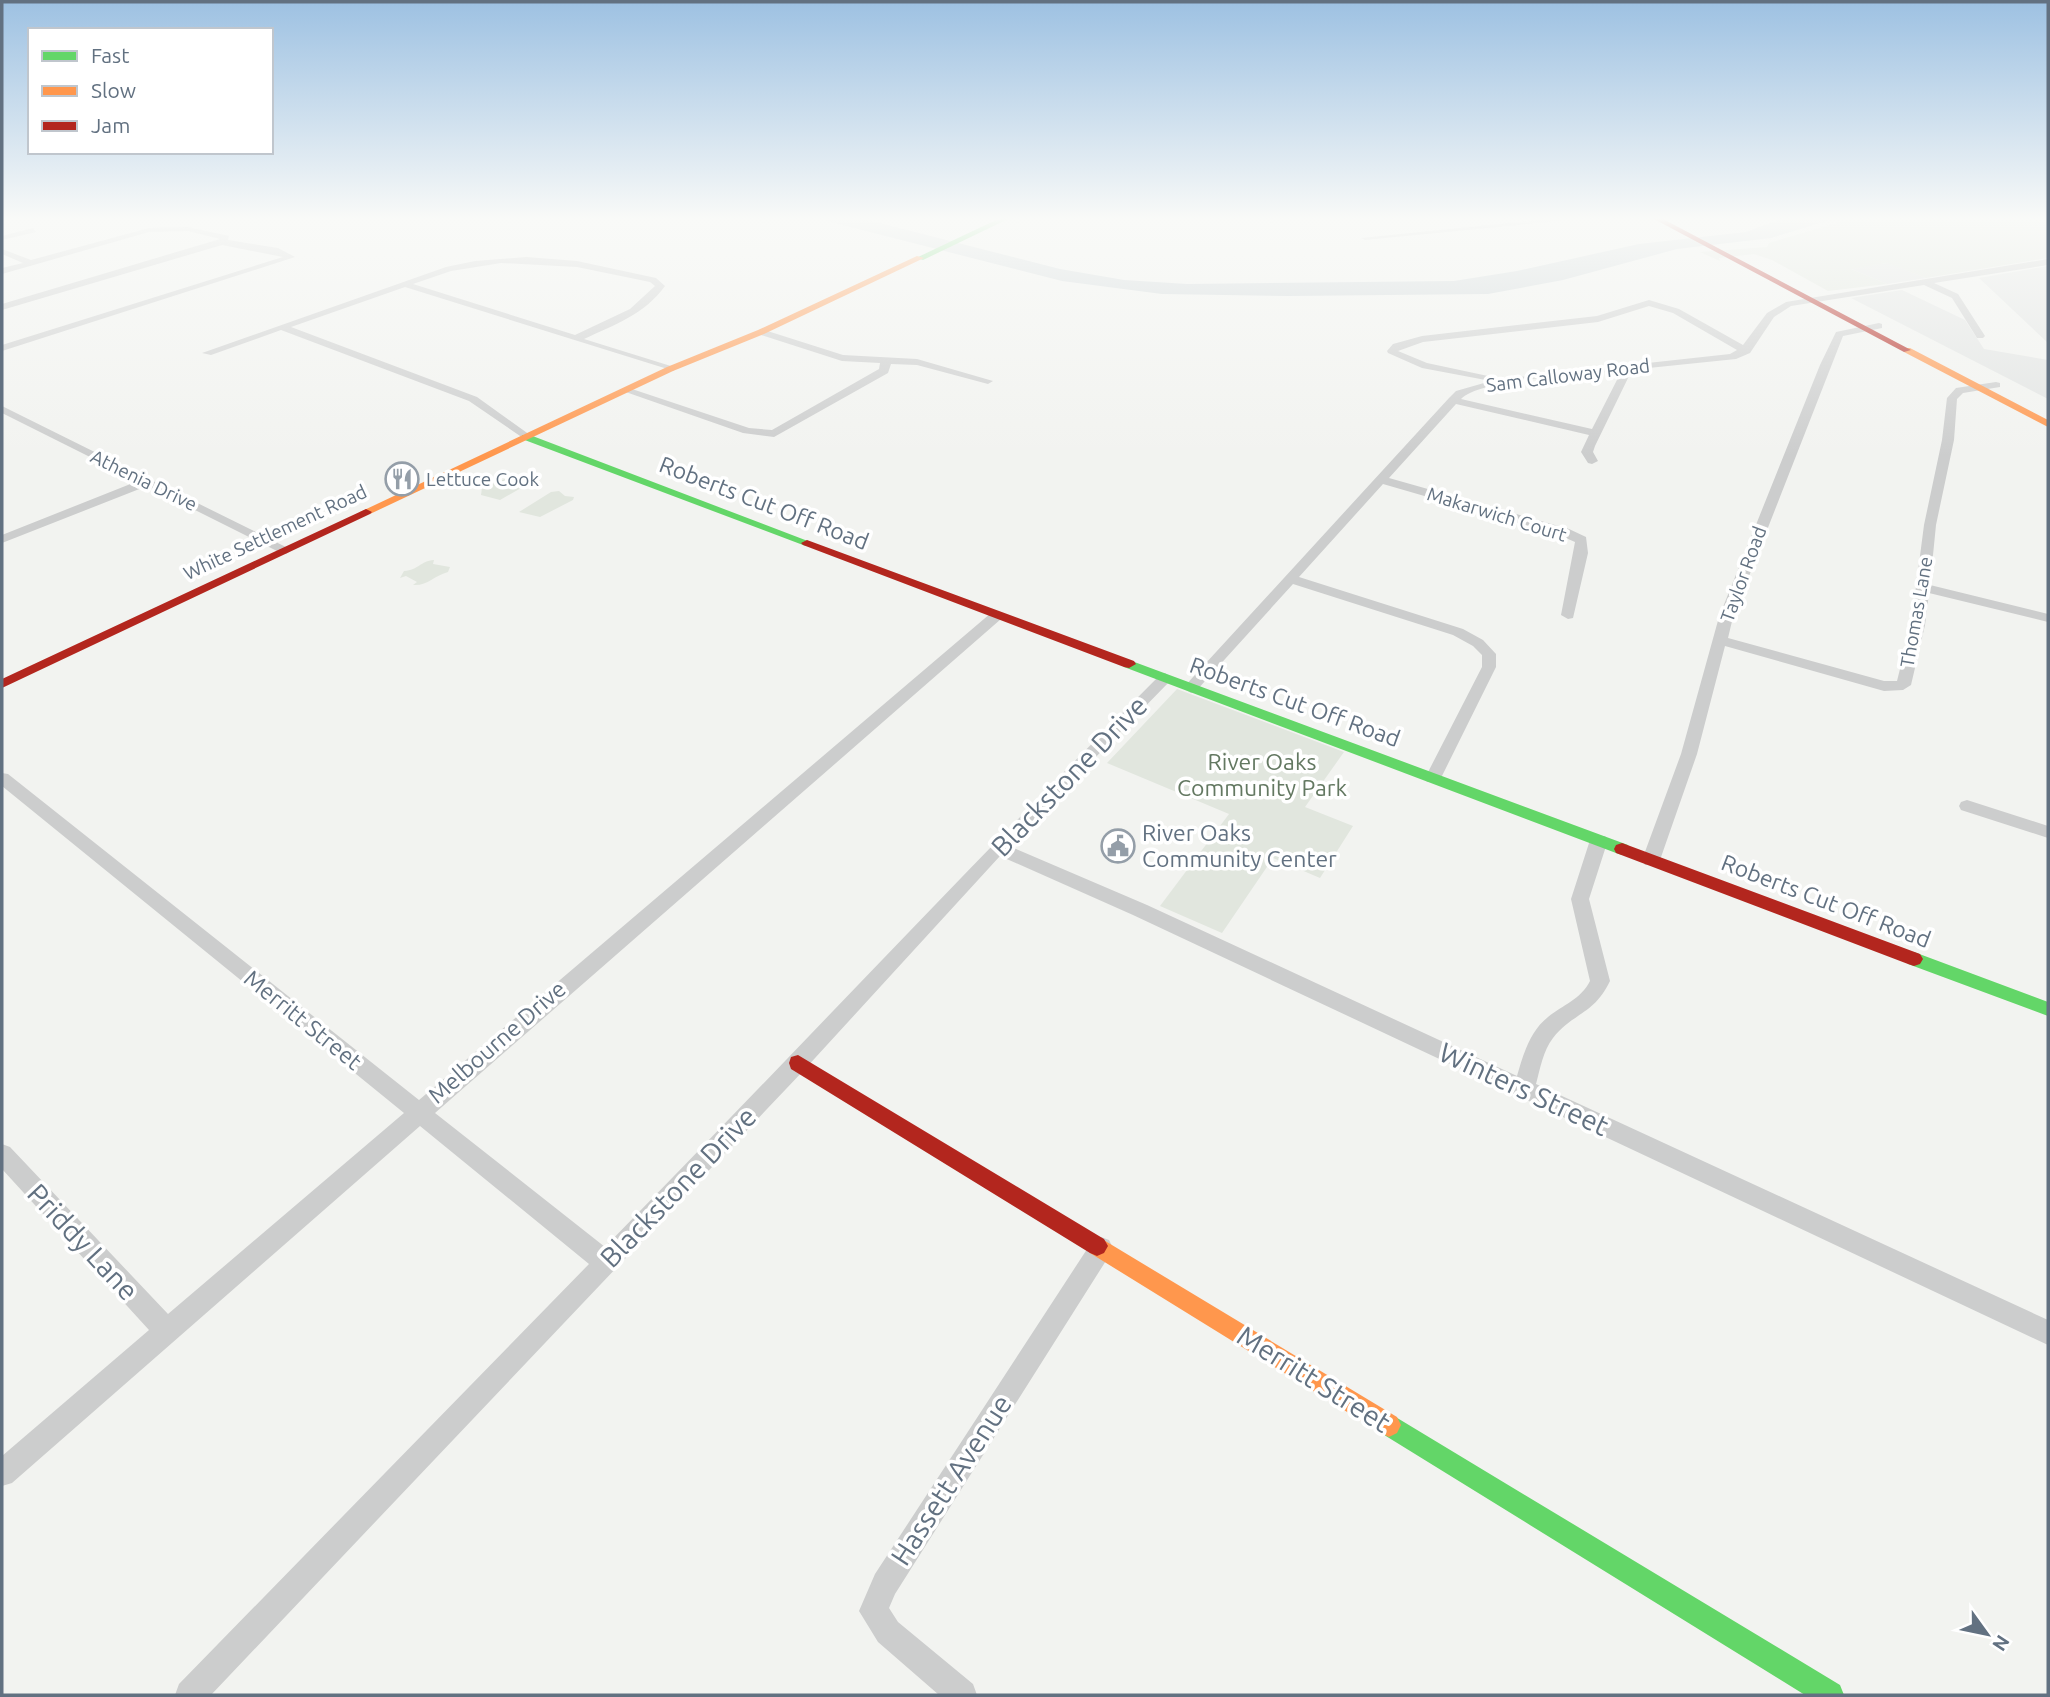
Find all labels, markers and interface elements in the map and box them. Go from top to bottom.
legend [28,28,273,154]
text: Fast [91,43,129,67]
text: Slow [91,78,136,102]
text: Jam [91,113,130,137]
street label: Sam Calloway Road [1485,354,1651,396]
street label: Athenia Drive [87,445,201,515]
street label: Roberts Cut Off Road [656,451,872,554]
restaurant icon: Lettuce Cook [383,460,421,498]
place label: Lettuce Cook [426,468,539,490]
street label: White Settlement Road [180,480,370,584]
street label: Makarwich Court [1425,482,1570,546]
street label: Taylor Road [1716,523,1770,625]
street label: Thomas Lane [1895,555,1937,669]
street label: Roberts Cut Off Road [1187,652,1404,751]
street label: Blackstone Drive [984,689,1153,862]
park label: River Oaks Community Park [1177,749,1347,800]
place label: River Oaks Community Center [1142,820,1337,871]
public building icon: River Oaks Community Center [1099,827,1137,865]
street label: Roberts Cut Off Road [1718,849,1934,952]
street label: Merritt Street [240,965,367,1074]
street label: Melbourne Drive [423,975,570,1108]
street label: Winters Street [1435,1036,1614,1141]
street label: Blackstone Drive [593,1100,762,1273]
street label: Priddy Lane [22,1177,145,1306]
street label: Merritt Street [1232,1319,1396,1438]
street label: Hassett Avenue [884,1389,1017,1571]
north arrow [1952,1599,2022,1669]
text: N [1988,1631,2014,1655]

